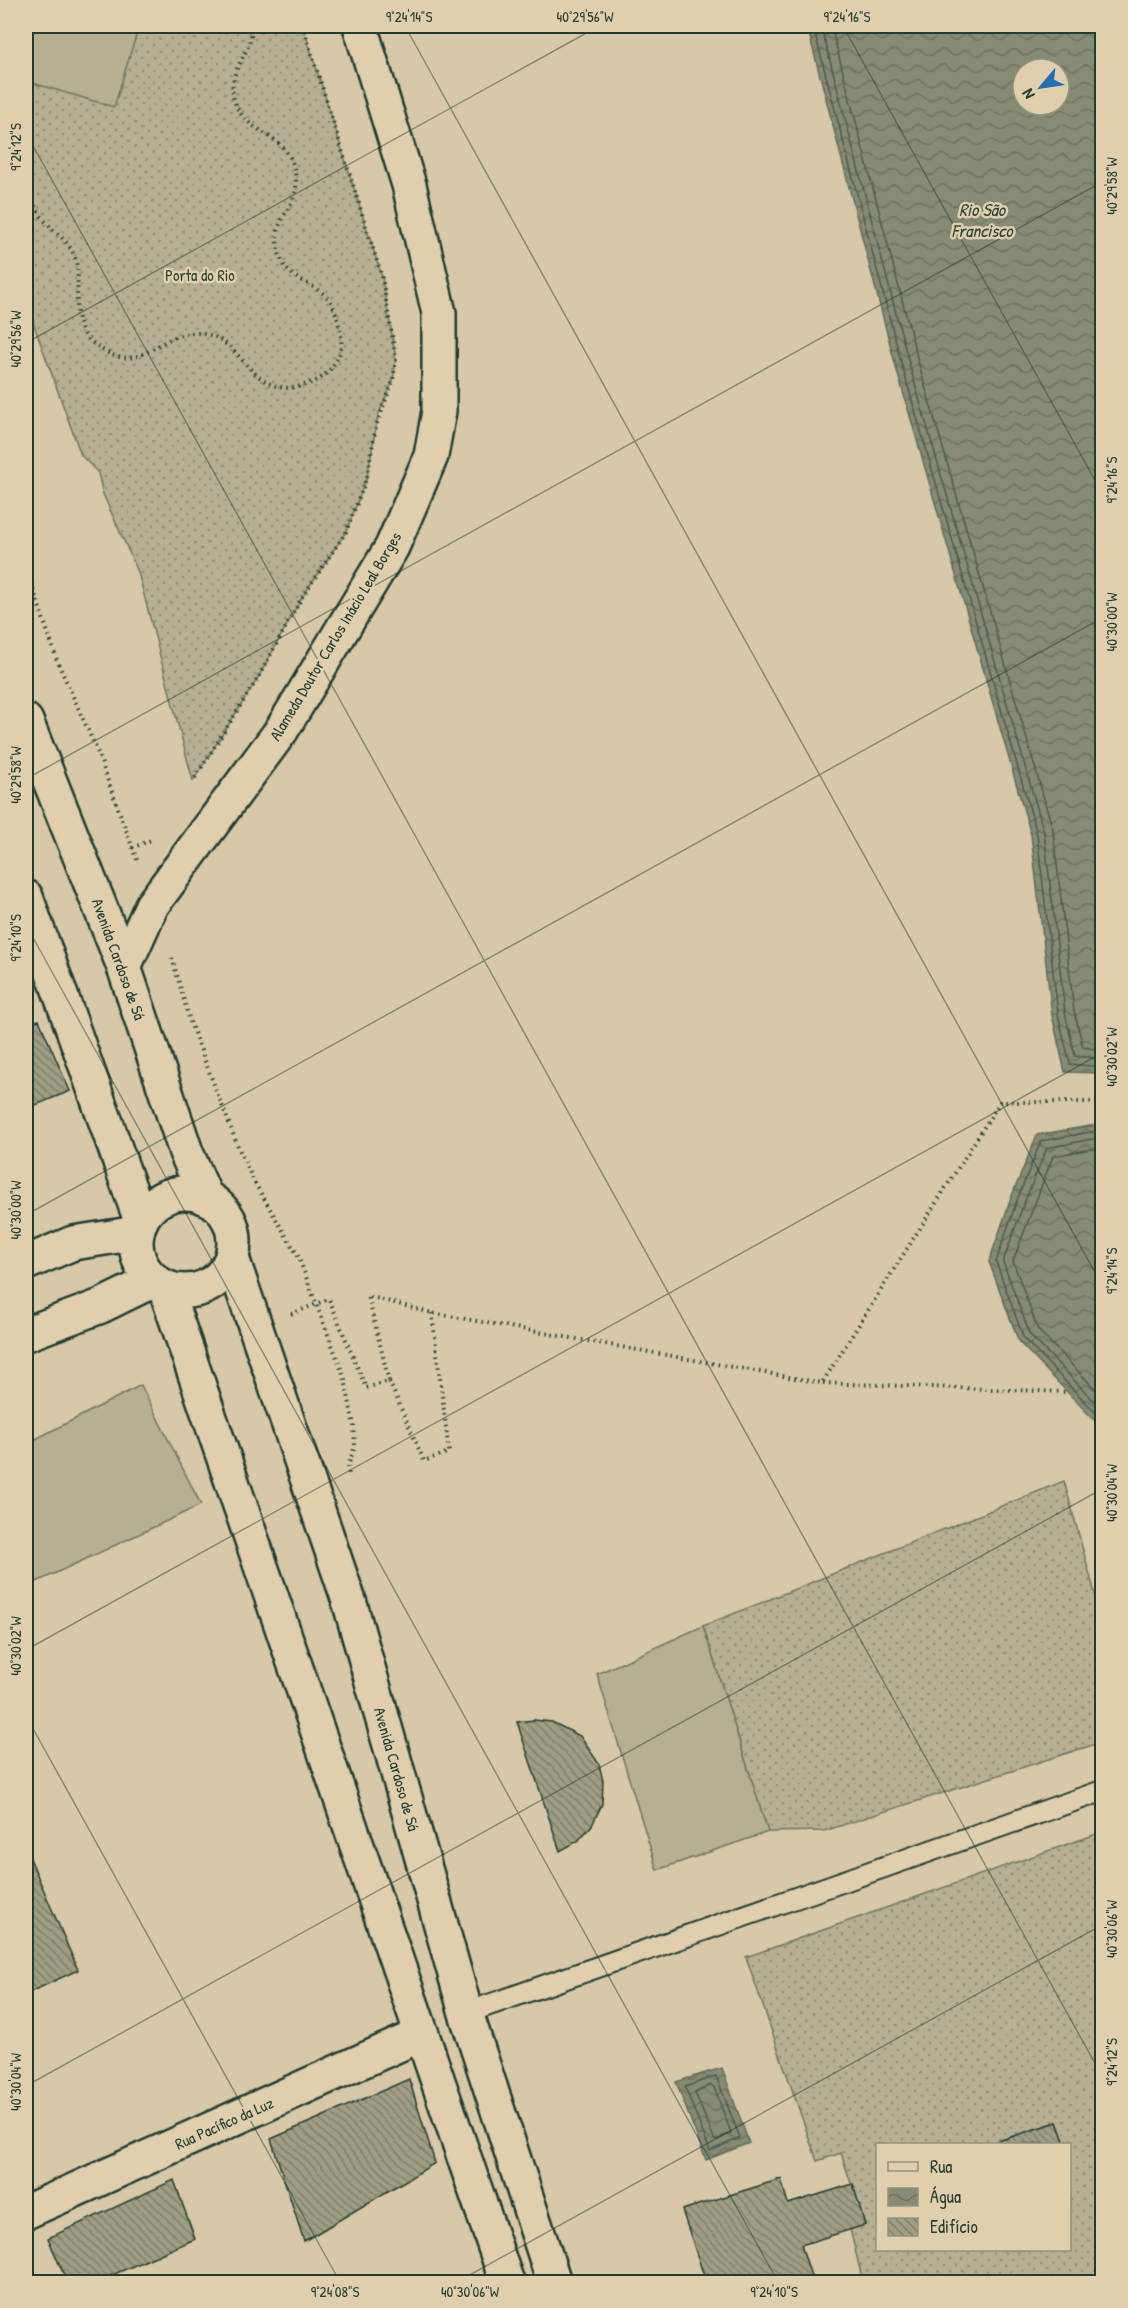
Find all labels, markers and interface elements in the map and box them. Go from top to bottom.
text: 9°24'14"S [386,6,432,27]
text: 40°29'56"W [557,6,614,27]
text: 9°24'16"S [824,6,871,27]
north arrow [1011,57,1071,117]
text: N [1016,85,1040,103]
text: 9°24'12"S [5,123,26,171]
text: 40°29'58"W [1101,157,1122,215]
water label: Rio São Francisco [951,197,1014,243]
park label: Porta do Rio [165,264,235,286]
text: 40°29'56"W [5,310,26,367]
text: 9°24'16"S [1101,456,1122,503]
street label: Alameda Doutor Carlos Inácio Leal Borges [264,528,406,744]
text: 40°30'00"W [1101,592,1122,651]
text: 40°29'58"W [5,746,26,804]
street label: Avenida Cardoso de Sá [87,895,151,1023]
text: 9°24'10"S [5,914,26,962]
text: 40°30'02"W [1101,1027,1122,1087]
text: 40°30'00"W [5,1180,26,1239]
text: 9°24'14"S [1101,1248,1122,1294]
text: 40°30'04"W [1101,1463,1122,1522]
text: 40°30'02"W [5,1616,26,1676]
street label: Avenida Cardoso de Sá [369,1705,425,1833]
text: 40°30'06"W [1101,1899,1122,1958]
text: 9°24'12"S [1101,2038,1122,2086]
text: 40°30'04"W [5,2052,26,2111]
street label: Rua Pacífico da Luz [171,2091,277,2155]
legend [876,2143,1071,2251]
text: Rua [930,2154,952,2179]
text: Água [930,2184,961,2209]
text: Edifício [930,2214,978,2239]
text: 9°24'08"S [311,2281,359,2302]
text: 40°30'06"W [441,2281,500,2302]
text: 9°24'10"S [750,2281,798,2302]

